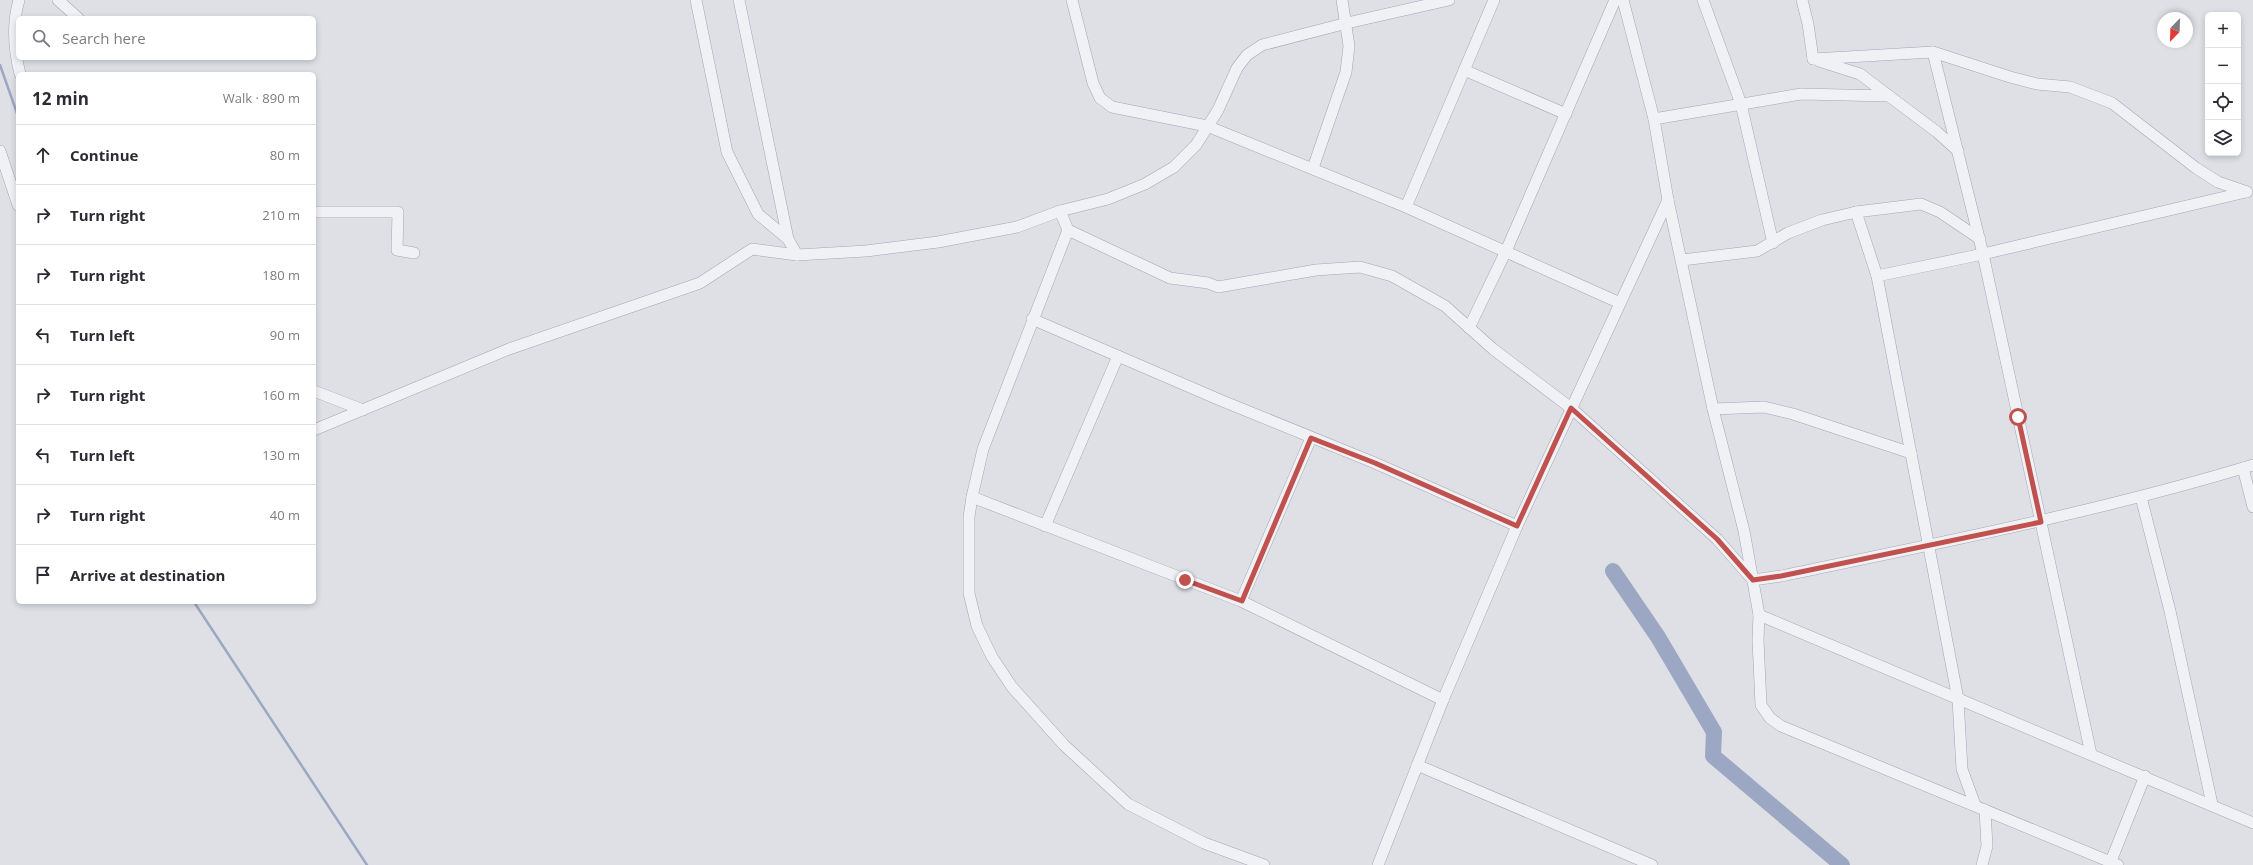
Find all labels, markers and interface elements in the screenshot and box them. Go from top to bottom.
north arrow [2157,12,2193,48]
map controls [2205,12,2241,156]
button: + [2205,12,2241,48]
search box [16,16,316,60]
icon: search [30,27,52,49]
text: Search here [62,28,146,48]
button: − [2205,48,2241,84]
button: locate [2205,84,2241,120]
text: 12 min [32,87,89,110]
text: Walk · 890 m [223,89,300,107]
button: layers [2205,120,2241,156]
icon: ahead [32,144,54,166]
text: Continue [70,145,138,165]
text: 80 m [270,146,300,164]
icon: right [32,204,54,226]
text: Turn right [70,205,145,225]
text: 210 m [262,206,300,224]
icon: right [32,264,54,286]
text: Turn right [70,265,145,285]
text: 180 m [262,266,300,284]
icon: left [32,324,54,346]
text: Turn left [70,325,135,345]
text: 90 m [270,326,300,344]
icon: right [32,384,54,406]
text: Turn right [70,385,145,405]
text: 160 m [262,386,300,404]
route start [2009,408,2027,426]
icon: left [32,444,54,466]
text: Turn left [70,445,135,465]
text: 130 m [262,446,300,464]
icon: right [32,504,54,526]
text: Turn right [70,505,145,525]
text: 40 m [270,506,300,524]
icon: arrive [32,564,54,586]
text: Arrive at destination [70,565,225,585]
route end [1176,571,1194,589]

